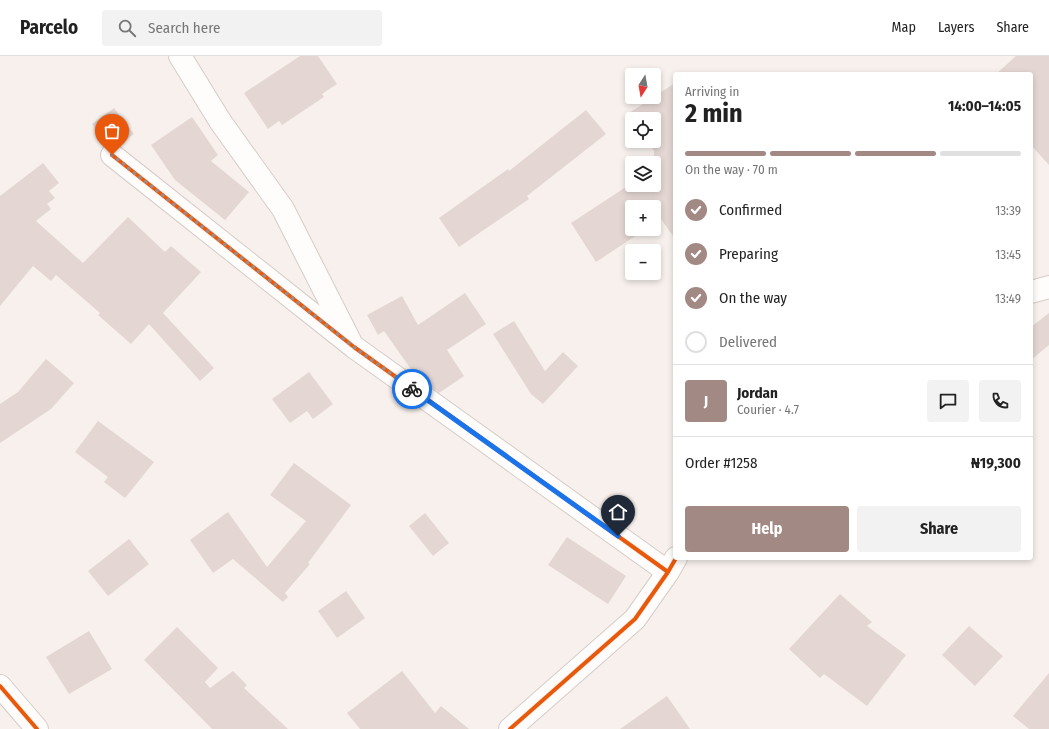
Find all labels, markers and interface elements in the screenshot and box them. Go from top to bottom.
search box [102,10,382,46]
text: Parcelo [20,16,78,39]
icon: search [116,17,138,39]
text: Search here [148,19,220,37]
text: Map [892,19,916,36]
text: Layers [938,19,974,36]
text: Share [996,19,1029,36]
north arrow [625,68,661,104]
map controls [625,68,661,280]
text: Arriving in [685,84,739,99]
text: 14:00–14:05 [948,97,1021,115]
text: 2 min [685,98,743,129]
button: locate [625,112,661,148]
pin [95,114,129,155]
icon: bag [101,120,123,142]
button: layers [625,156,661,192]
text: On the way · 70 m [685,162,778,177]
icon: check [685,199,707,221]
button: + [625,200,661,236]
text: Confirmed [719,201,782,219]
text: 13:39 [995,203,1021,218]
icon: check [685,243,707,265]
button: − [625,244,661,280]
text: Preparing [719,245,778,263]
text: 13:45 [995,247,1021,262]
icon: check [685,287,707,309]
text: On the way [719,289,787,307]
text: 13:49 [995,291,1021,306]
text: Delivered [719,333,777,351]
courier [392,369,432,409]
icon: bike [401,378,423,400]
button: chat [927,380,969,422]
button: phone [979,380,1021,422]
text: Jordan [737,384,778,402]
text: J [704,392,708,410]
text: Courier · 4.7 [737,402,799,417]
text: Order #1258 [685,454,757,472]
text: ₦19,300 [971,454,1021,472]
pin [601,495,635,536]
icon: home [607,501,629,523]
button: Help [685,506,849,552]
button: Share [857,506,1021,552]

